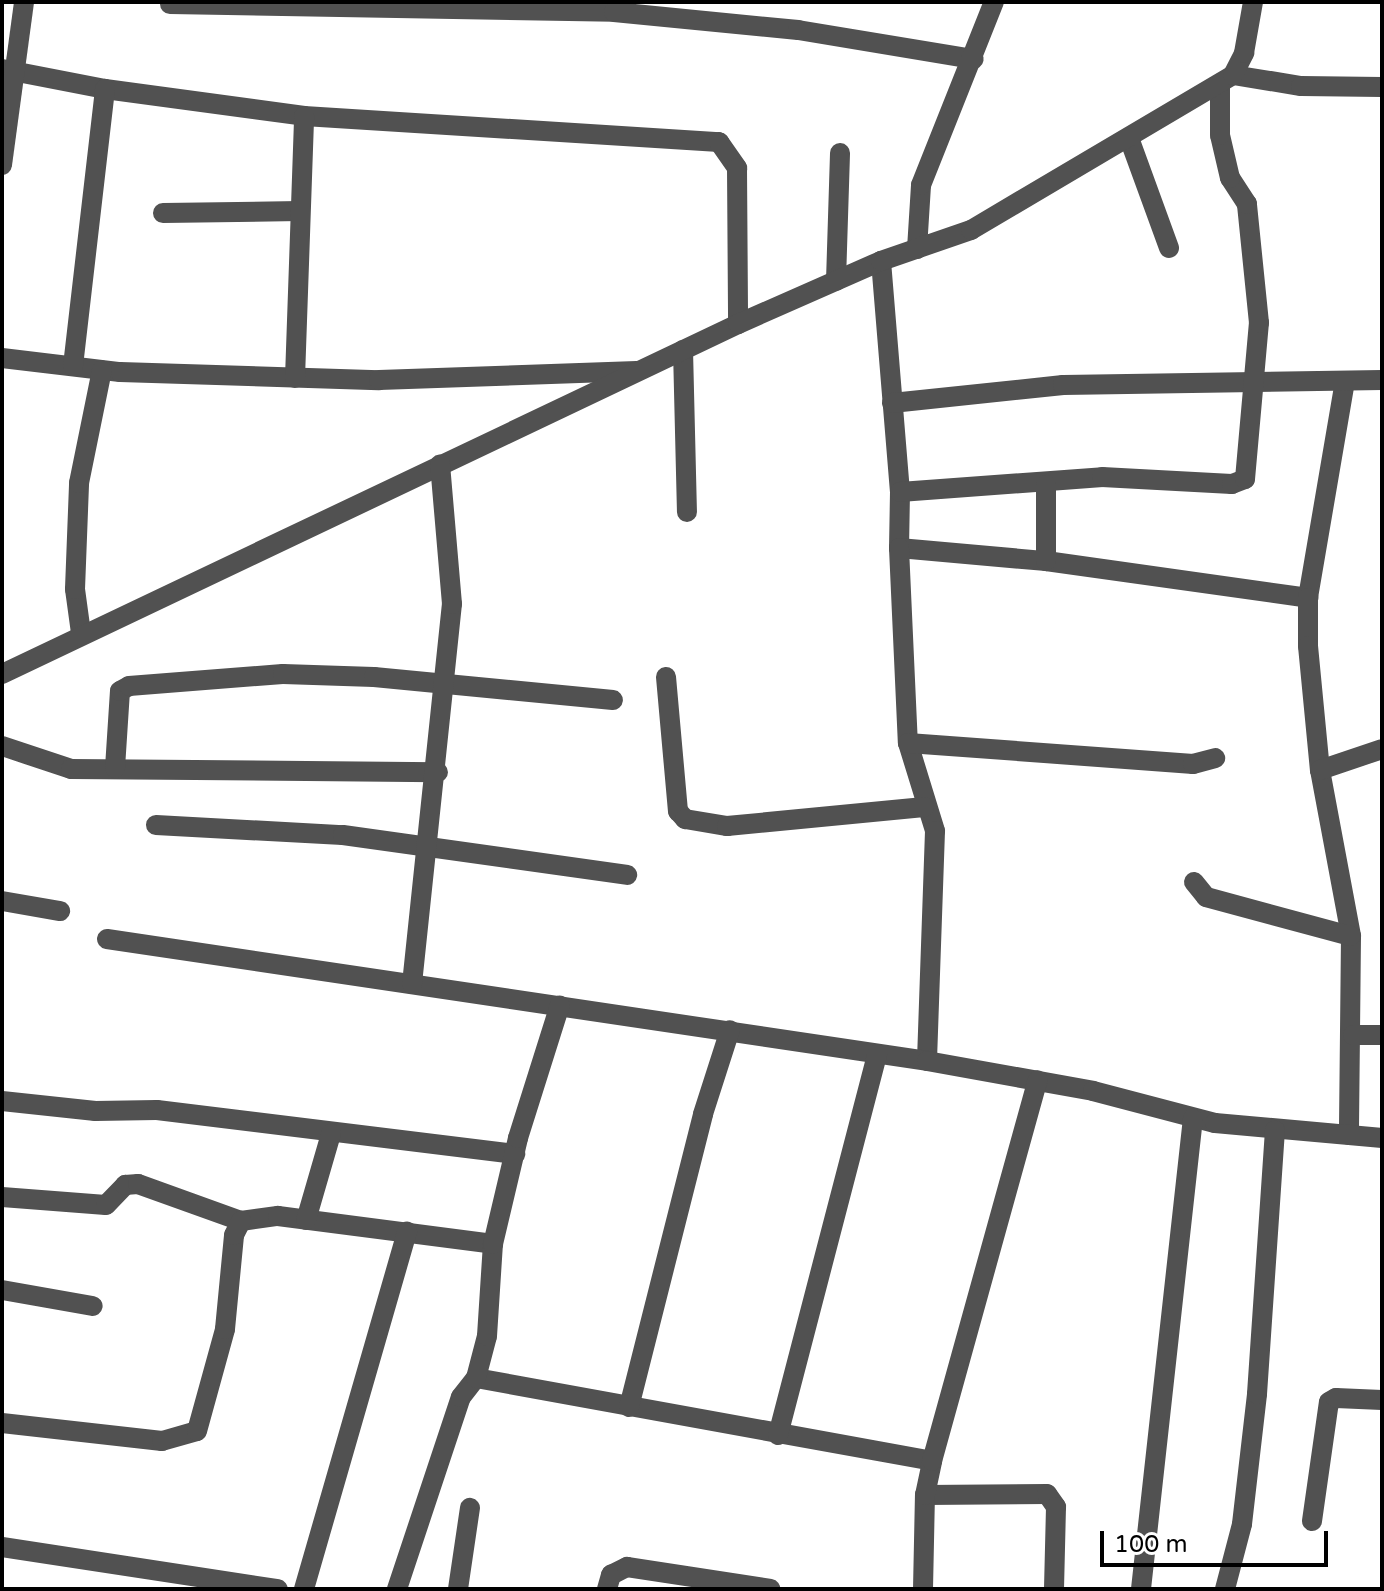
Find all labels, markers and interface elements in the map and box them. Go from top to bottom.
scale bar [1104,1515,1332,1565]
text: 100 m [1114,1530,1188,1559]

